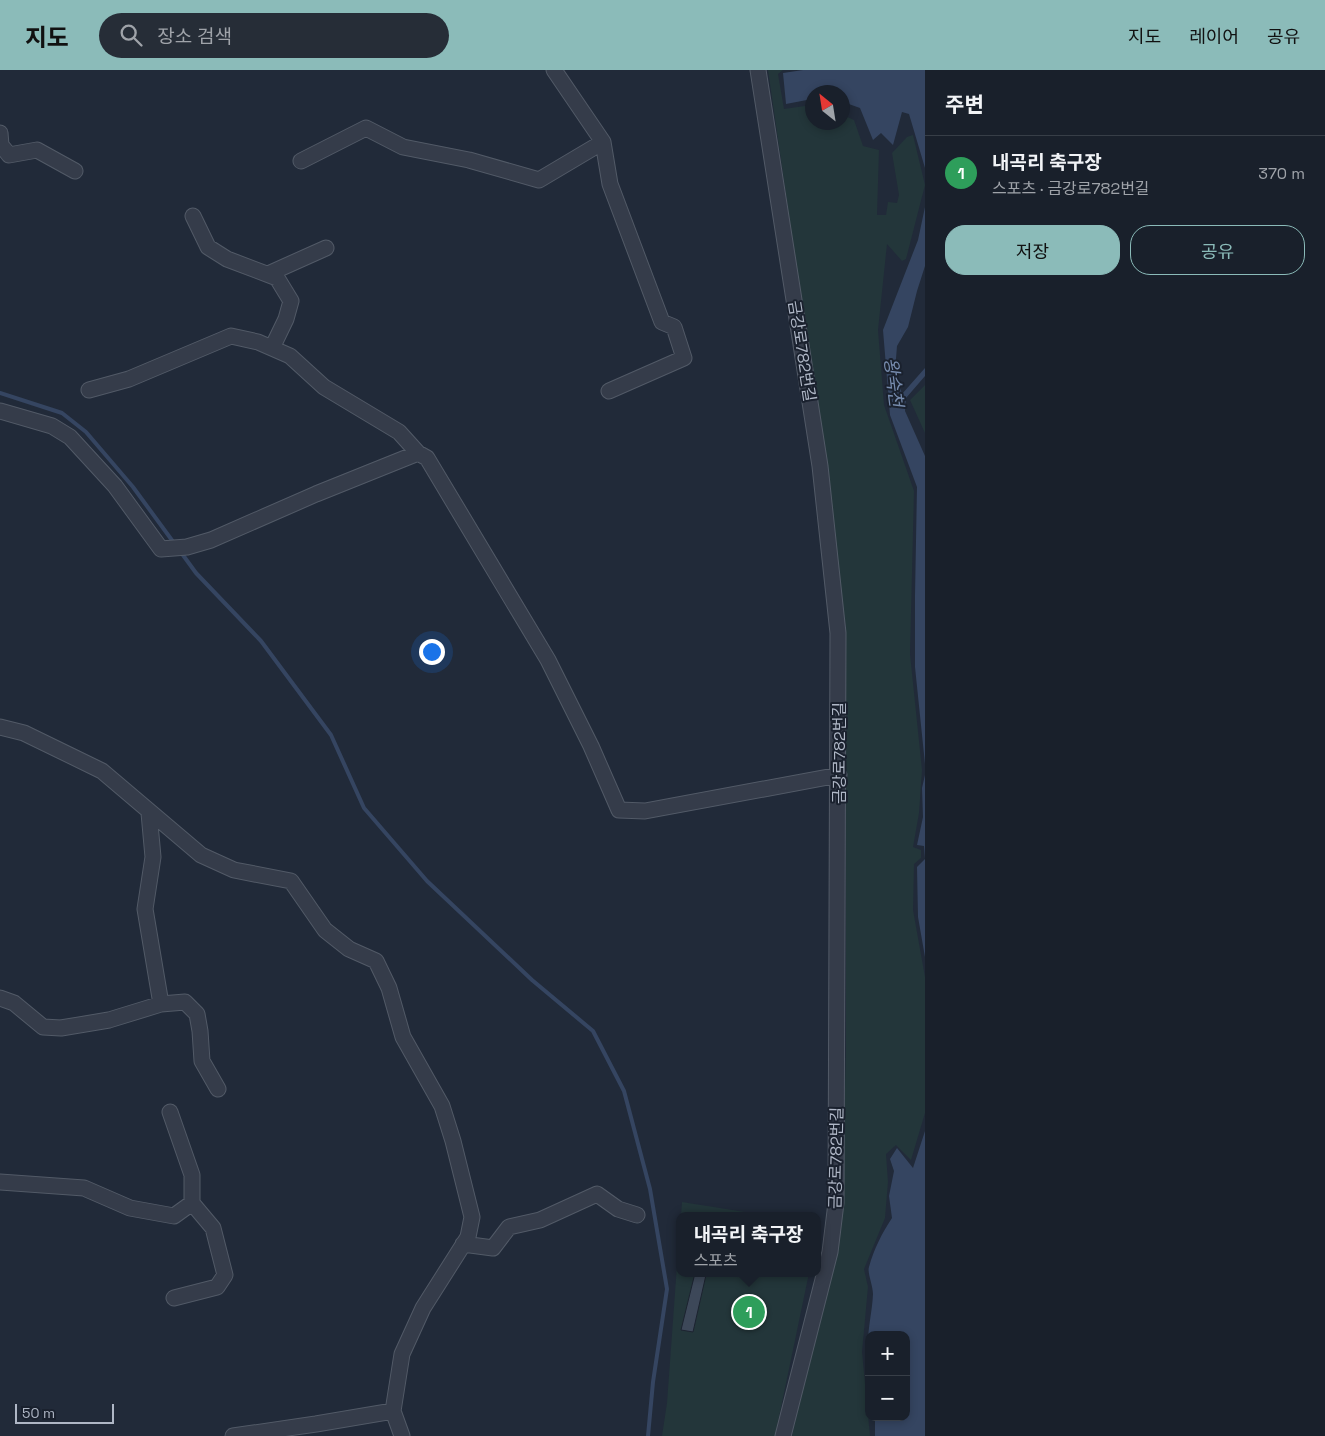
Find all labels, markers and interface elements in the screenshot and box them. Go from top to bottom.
search box [99,13,449,58]
icon: search [117,21,145,49]
text: 지도 [25,22,69,53]
text: 장소 검색 [157,24,232,49]
text: 지도 [1128,25,1161,48]
text: 레이어 [1189,25,1239,48]
text: 공유 [1267,25,1300,48]
north arrow [805,85,850,130]
text: 주변 [945,91,984,118]
text: 내곡리 축구장 [992,150,1102,175]
text: 1 [957,163,965,184]
text: 370 m [1258,163,1305,184]
text: 스포츠 · 금강로782번길 [992,178,1150,199]
button: 저장 [945,225,1120,275]
button: 공유 [1130,225,1305,275]
street label: 금강로782번길 [784,299,820,403]
water label: 왕숙천 [880,356,909,410]
your location [419,639,445,665]
street label: 금강로782번길 [829,702,850,804]
street label: 금강로782번길 [825,1107,847,1209]
popup [676,1212,821,1277]
text: 내곡리 축구장 [694,1222,803,1247]
text: 스포츠 [694,1250,738,1271]
pin: 1 [733,1293,765,1331]
map controls [865,1331,910,1421]
button: + [865,1331,910,1376]
button: − [865,1376,910,1421]
scale bar [15,1401,114,1424]
text: 50 m [22,1404,55,1422]

